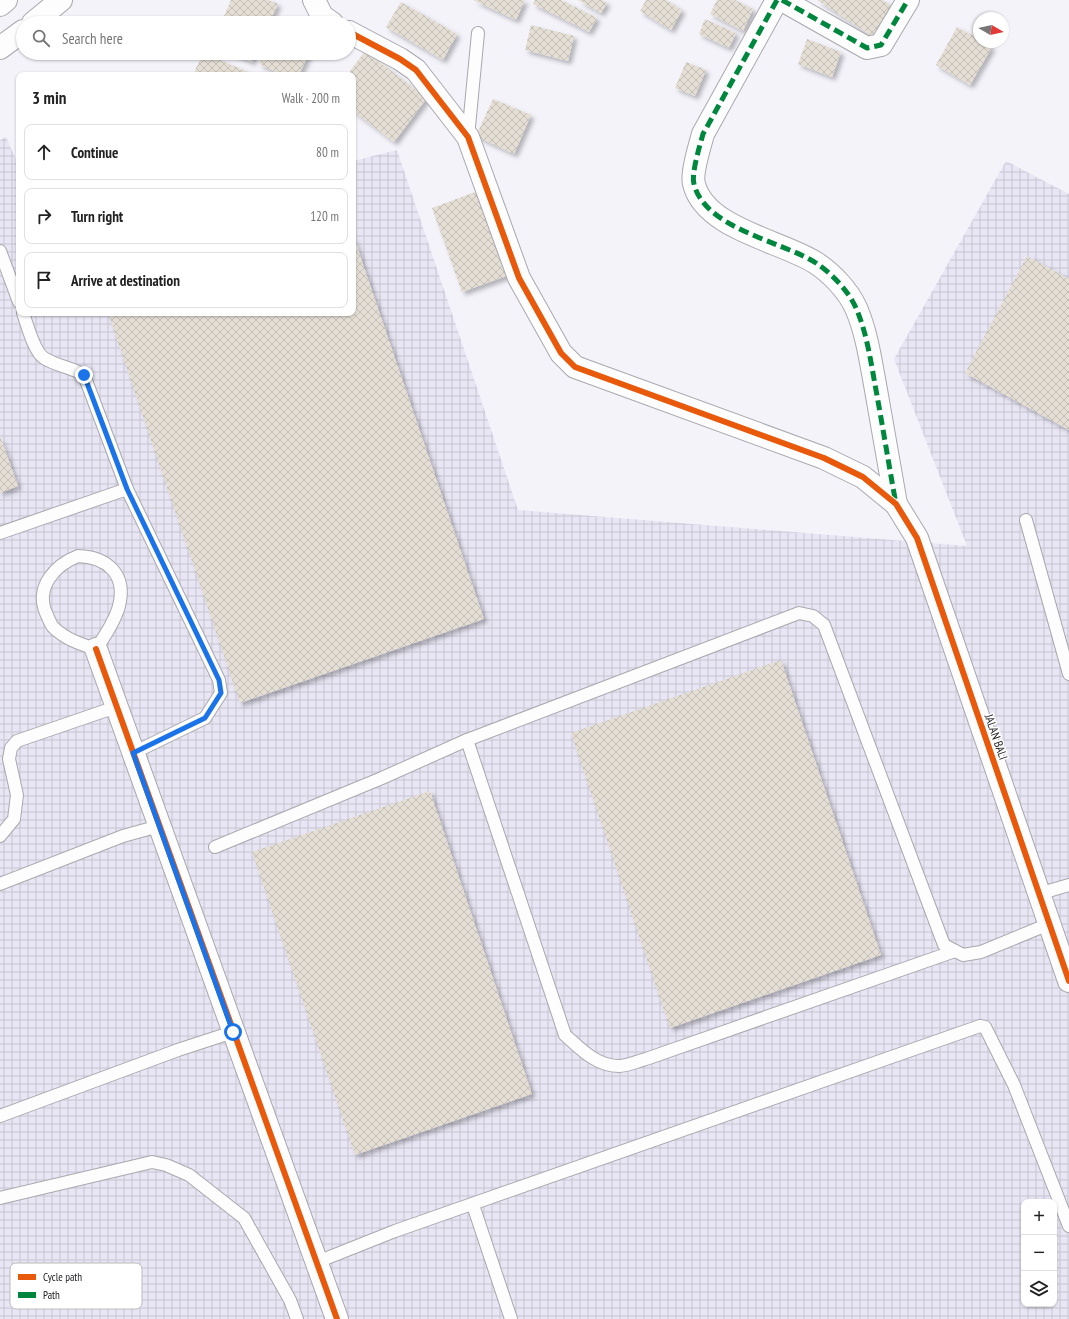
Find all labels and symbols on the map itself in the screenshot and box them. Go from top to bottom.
north arrow [973,12,1009,48]
route end [75,366,93,384]
street label: JALAN BALI [981,711,1011,762]
route start [224,1023,242,1041]
legend [10,1263,142,1309]
text: Cycle path [43,1270,82,1284]
text: Path [43,1288,60,1302]

